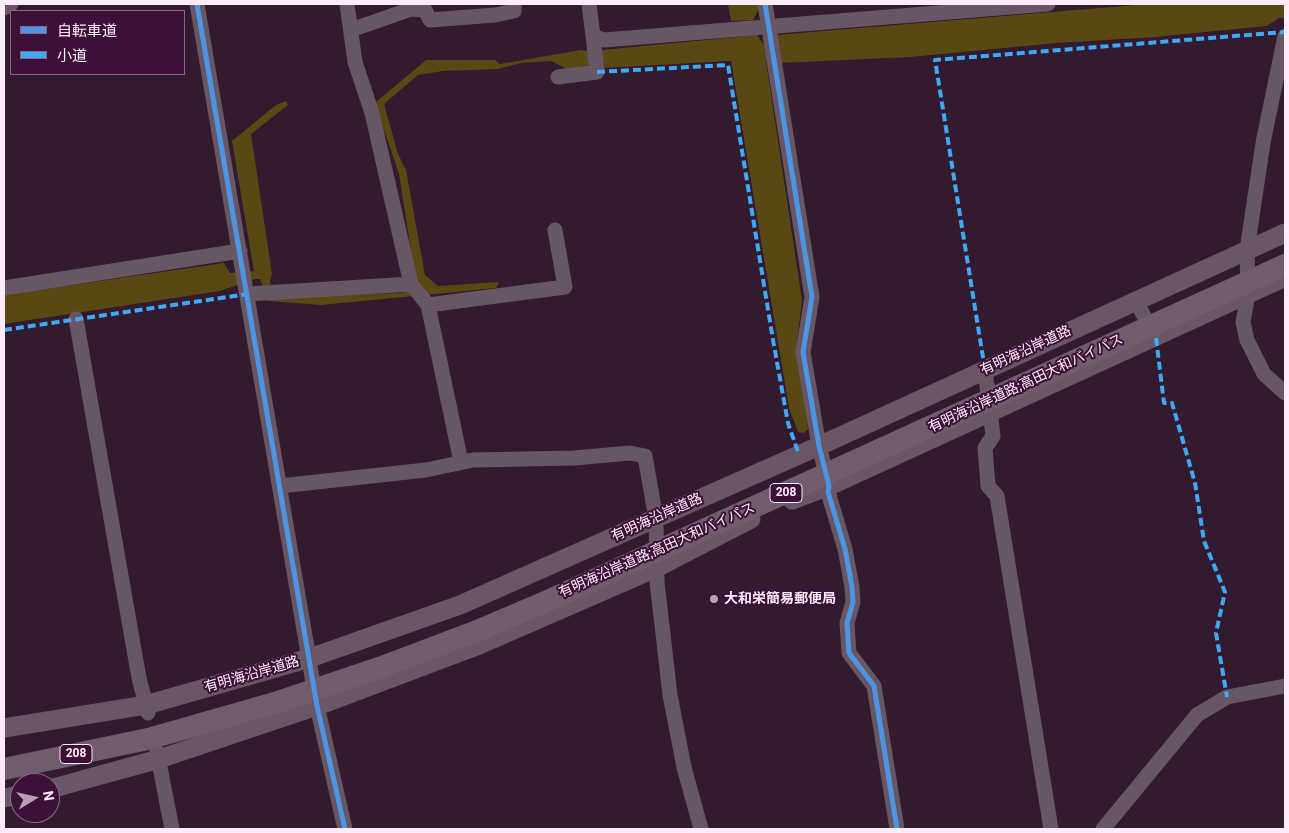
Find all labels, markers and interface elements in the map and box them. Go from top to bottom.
legend [10,10,185,75]
text: 自転車道 [57,22,117,40]
text: 小道 [57,47,87,65]
street label: 有明海沿岸道路 [978,323,1074,379]
street label: 有明海沿岸道路;高田大和バイパス [926,331,1126,437]
road number: 208 [770,483,802,502]
street label: 有明海沿岸道路 [609,490,705,546]
street label: 有明海沿岸道路;高田大和バイパス [556,500,758,602]
place label: 大和栄簡易郵便局 [724,591,836,607]
marker: 大和栄簡易郵便局 [708,593,720,605]
street label: 有明海沿岸道路 [203,653,301,697]
road number: 208 [60,744,92,764]
north arrow [10,773,60,823]
text: N [40,790,58,802]

